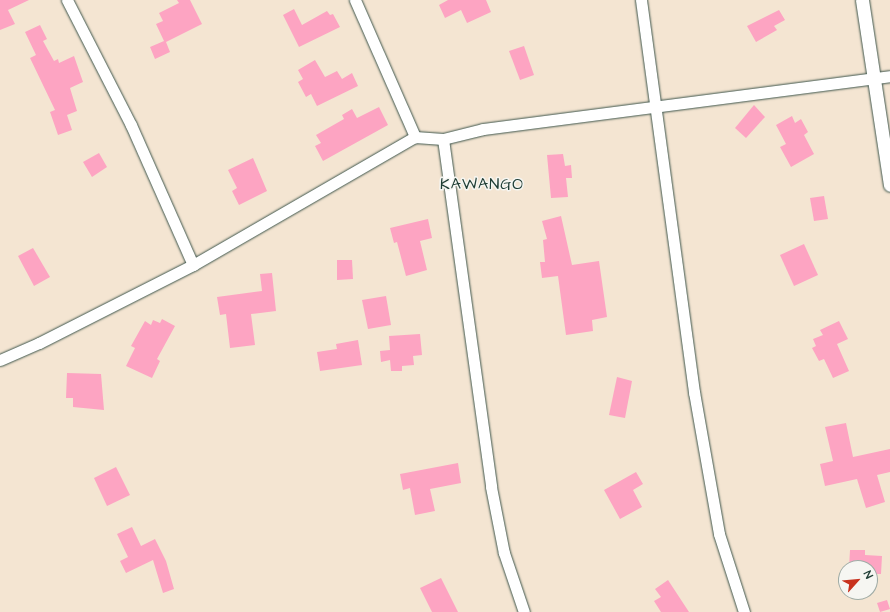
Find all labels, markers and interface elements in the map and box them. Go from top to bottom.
district label: KAWANGO [440,174,524,194]
north arrow [838,560,878,600]
text: N [860,568,876,581]

